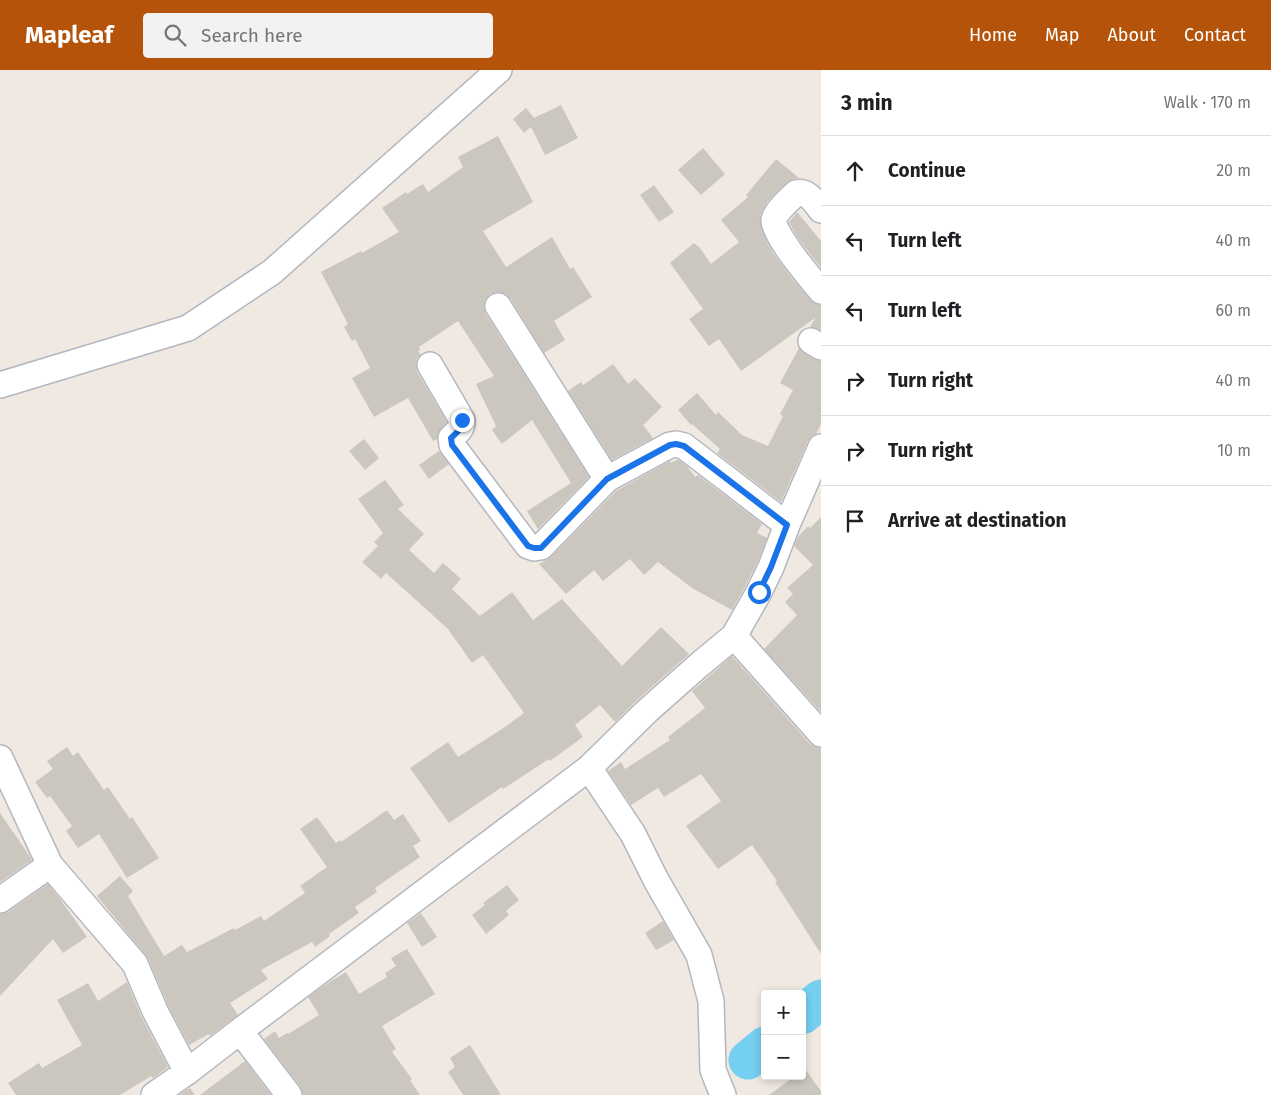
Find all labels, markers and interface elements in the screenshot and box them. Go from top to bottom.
search box [143,13,493,58]
text: Mapleaf [25,21,113,49]
icon: search [161,21,189,49]
text: Search here [201,24,303,47]
text: Home [969,24,1017,46]
text: Map [1045,24,1079,46]
text: About [1107,24,1156,46]
text: Contact [1184,24,1246,46]
text: 3 min [841,90,893,116]
text: Walk · 170 m [1164,93,1251,112]
icon: ahead [841,157,869,185]
text: Continue [888,159,966,182]
text: 20 m [1216,161,1251,180]
icon: left [841,227,869,255]
text: Turn left [888,229,962,252]
text: 40 m [1216,231,1251,250]
icon: left [841,297,869,325]
text: Turn left [888,299,962,322]
text: 60 m [1216,301,1251,320]
icon: right [841,367,869,395]
text: Turn right [888,369,973,392]
text: 40 m [1216,371,1251,390]
route end [451,409,474,432]
icon: right [841,437,869,465]
text: Turn right [888,439,973,462]
text: 10 m [1217,441,1251,460]
icon: arrive [841,507,869,535]
text: Arrive at destination [888,509,1067,532]
route start [748,581,771,604]
map controls [761,990,806,1080]
button: + [761,990,806,1035]
button: − [761,1035,806,1080]

